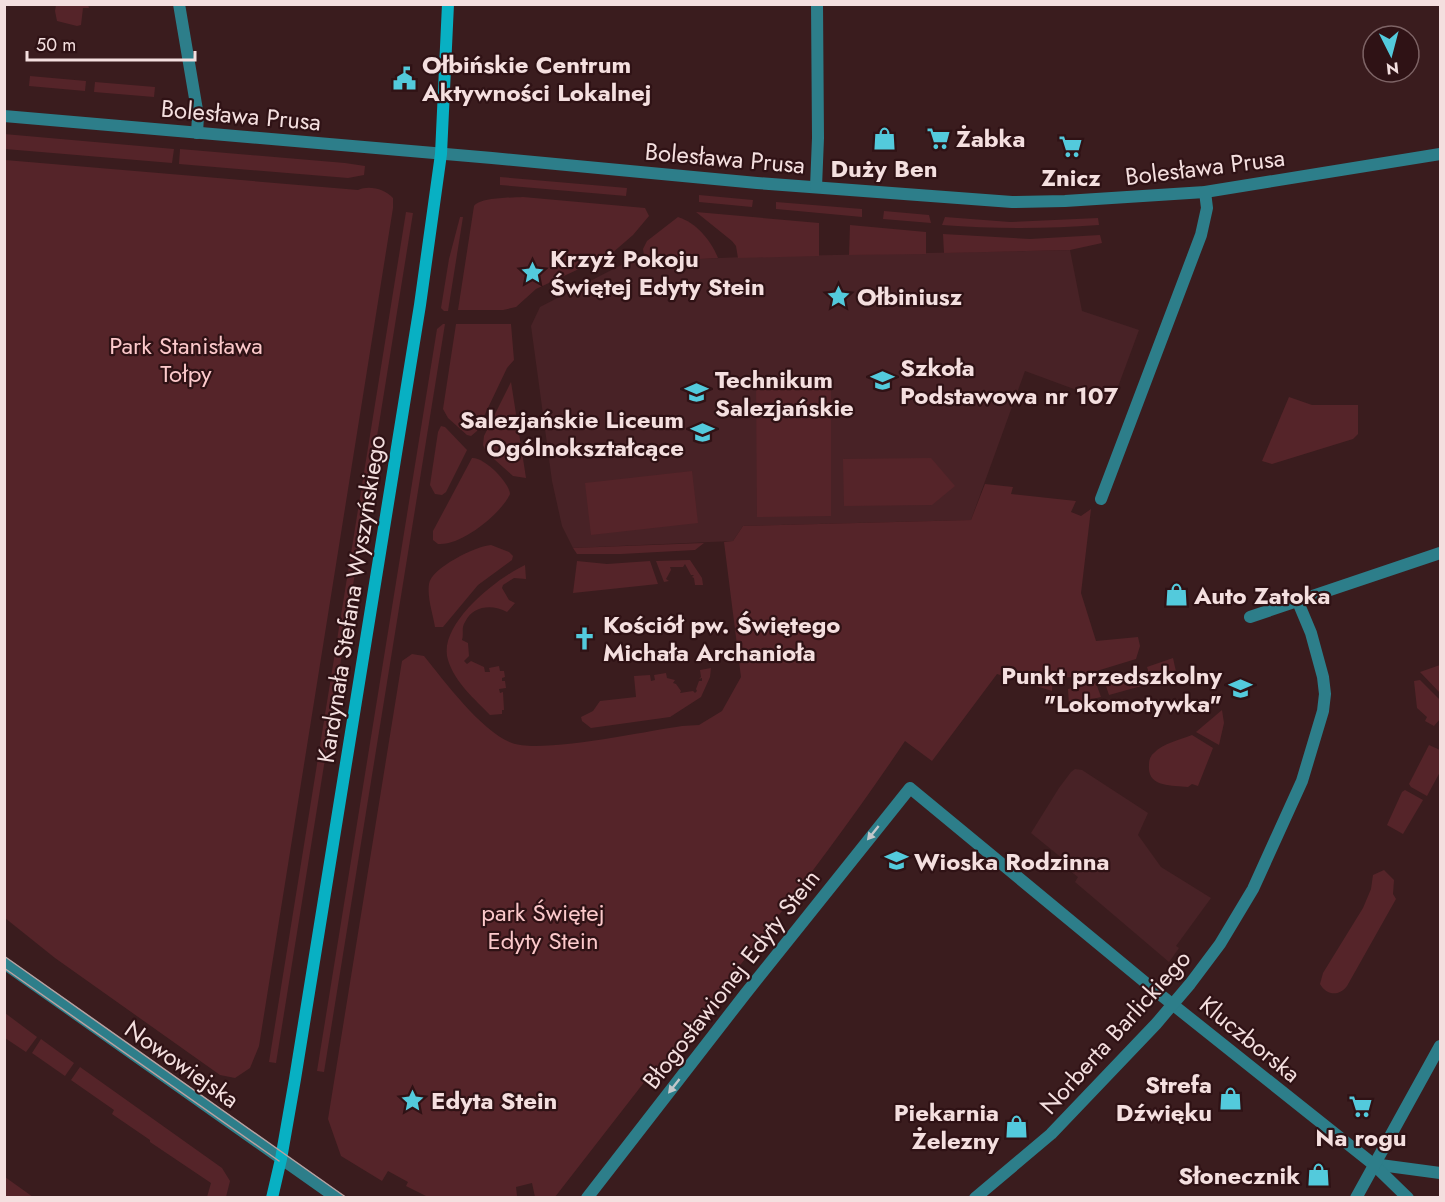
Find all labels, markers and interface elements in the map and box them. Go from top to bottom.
scale bar [27,24,195,62]
north arrow [1361,24,1421,84]
text: 50 m [36,32,76,58]
place label: Ołbińskie Centrum Aktywności Lokalnej [421,47,651,110]
text: N [1385,56,1400,81]
public building icon: Ołbińskie Centrum Aktywności Lokalnej [391,65,417,91]
street label: Bolesława Prusa [159,91,323,139]
place label: Żabka [956,121,1025,156]
shop icon: Duży Ben [871,125,897,151]
supermarket icon: Żabka [925,125,951,151]
street label: Bolesława Prusa [643,134,807,182]
supermarket icon: Znicz [1058,134,1084,160]
street label: Bolesława Prusa [1123,140,1287,194]
place label: Duży Ben [830,151,938,186]
place label: Znicz [1041,160,1101,195]
place label: Krzyż Pokoju Świętej Edyty Stein [550,241,765,304]
place icon: Krzyż Pokoju Świętej Edyty Stein [519,259,545,285]
place label: Ołbiniusz [857,279,963,314]
place icon: Ołbiniusz [826,283,852,309]
park label: Park Stanisława Tołpy [109,328,263,391]
place label: Szkoła Podstawowa nr 107 [900,350,1119,413]
place label: Technikum Salezjańskie [715,362,854,425]
school or university icon: Szkoła Podstawowa nr 107 [869,368,895,394]
school or university icon: Technikum Salezjańskie [684,380,710,406]
place label: Salezjańskie Liceum Ogólnokształcące [460,402,684,465]
school or university icon: Salezjańskie Liceum Ogólnokształcące [689,420,715,446]
street label: Kardynała Stefana Wyszyńskiego [308,433,394,765]
place label: Auto Zatoka [1193,578,1330,613]
shop icon: Auto Zatoka [1163,582,1189,608]
place label: Kościół pw. Świętego Michała Archanioła [603,607,841,670]
church icon: Kościół pw. Świętego Michała Archanioła [572,625,598,651]
place label: Punkt przedszkolny "Lokomotywka" [1001,658,1222,721]
school or university icon: Punkt przedszkolny "Lokomotywka" [1227,676,1253,702]
one-way arrow [868,826,880,841]
place label: Wioska Rodzinna [914,844,1109,879]
school or university icon: Wioska Rodzinna [883,848,909,874]
street label: Błogosławionej Edyty Stein [634,862,828,1096]
park label: park Świętej Edyty Stein [481,895,605,958]
street label: Norberta Barlickiego [1031,942,1199,1122]
street label: Kluczborska [1192,987,1308,1091]
street label: Nowowiejska [118,1012,246,1116]
place label: Strefa Dźwięku [1116,1067,1212,1130]
one-way arrow [669,1078,681,1093]
place label: Edyta Stein [431,1083,557,1118]
shop icon: Strefa Dźwięku [1217,1085,1243,1111]
place icon: Edyta Stein [400,1087,426,1113]
supermarket icon: Na rogu [1348,1094,1374,1120]
place label: Piekarnia Żelezny [894,1095,999,1158]
shop icon: Piekarnia Żelezny [1004,1113,1030,1139]
place label: Na rogu [1315,1120,1407,1155]
place label: Słonecznik [1178,1158,1300,1193]
shop icon: Słonecznik [1305,1162,1331,1188]

